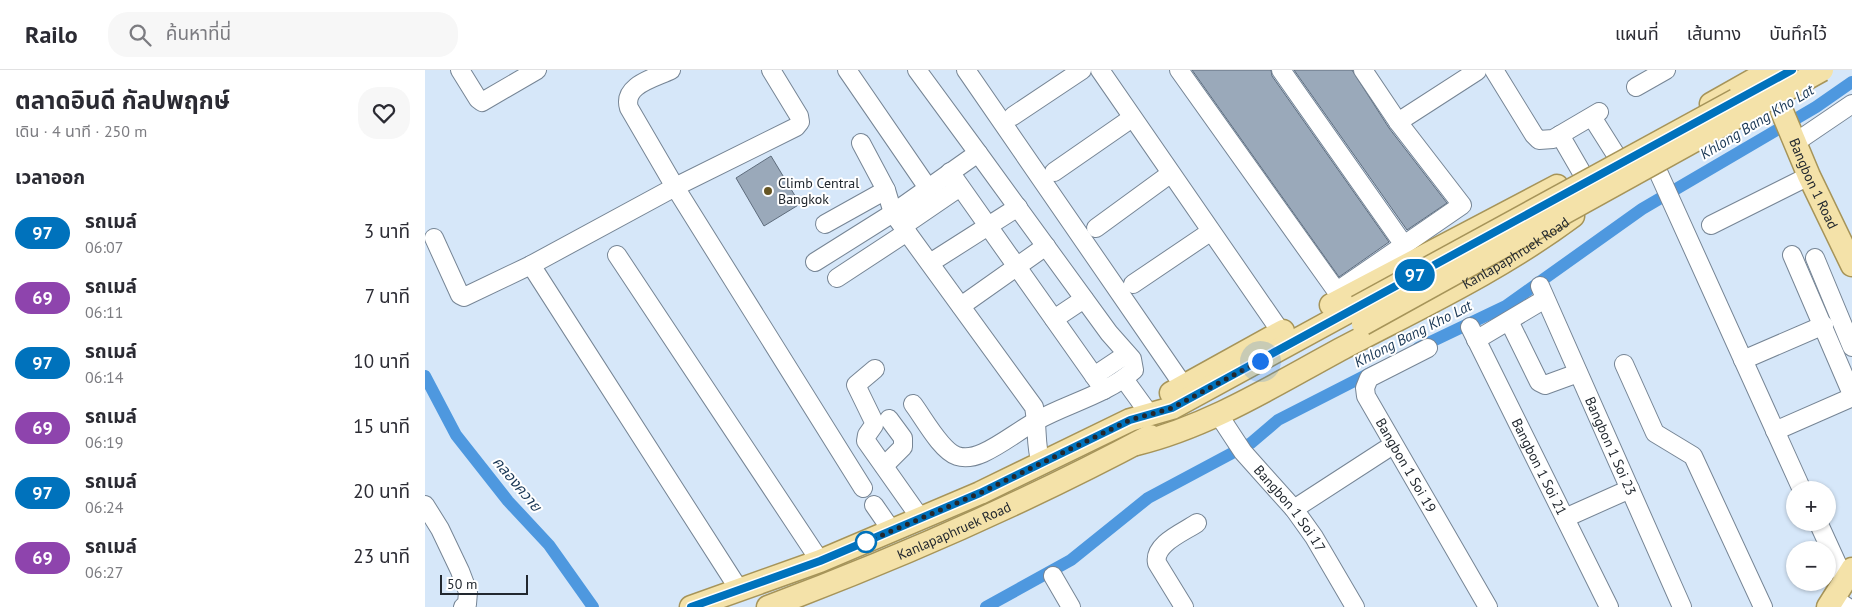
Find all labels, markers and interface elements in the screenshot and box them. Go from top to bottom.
search box [108,12,458,57]
text: Railo [25,19,78,50]
icon: search [126,21,154,49]
text: ค้นหาที่นี่ [166,21,231,45]
text: แผนที่ [1615,22,1659,45]
text: เส้นทาง [1687,22,1741,45]
text: บันทึกไว้ [1769,22,1827,45]
water label: Khlong Bang Kho Lat [1696,79,1818,163]
text: ตลาดอินดี กัลปพฤกษ์ [15,85,230,116]
button: heart [358,87,410,139]
text: เดิน · 4 นาที · 250 m [15,121,147,141]
street label: Bangbon 1 Road [1785,135,1842,232]
text: เวลาออก [15,165,85,189]
place label: Climb Central Bangkok [778,174,859,208]
marker: Climb Central Bangkok [762,185,774,197]
text: รถเมล์ [85,209,137,233]
street label: Kanlapaphruek Road [1459,213,1573,293]
text: 3 นาที [364,219,410,243]
text: 97 [32,221,53,244]
text: 06:07 [85,237,123,257]
line badge: 97 [1393,259,1437,291]
text: 97 [1405,263,1425,286]
text: รถเมล์ [85,274,137,298]
text: 7 นาที [365,284,410,308]
text: 69 [32,286,53,309]
water label: Khlong Bang Kho Lat [1351,295,1476,371]
text: 06:11 [85,302,123,322]
text: รถเมล์ [85,339,137,363]
text: 10 นาที [353,349,410,373]
your location [1248,349,1273,374]
text: 97 [32,351,53,374]
text: 06:14 [85,367,123,387]
street label: Bangbon 1 Soi 23 [1581,394,1640,498]
text: รถเมล์ [85,404,137,428]
text: 15 นาที [353,414,410,438]
street label: Bangbon 1 Soi 19 [1372,415,1440,516]
street label: Bangbon 1 Soi 21 [1508,415,1571,518]
text: 69 [32,416,53,439]
text: 06:19 [85,432,123,452]
water label: คลองควาย [489,452,547,516]
street label: Bangbon 1 Soi 17 [1250,461,1330,555]
text: รถเมล์ [85,469,137,493]
text: 20 นาที [353,479,410,503]
text: 97 [32,481,53,504]
map controls [1786,481,1836,591]
button: + [1786,481,1836,531]
text: 06:24 [85,497,123,517]
street label: Kanlapaphruek Road [894,498,1014,564]
unlabelled marker [855,531,877,553]
text: รถเมล์ [85,534,137,558]
button: − [1786,541,1836,591]
text: 23 นาที [353,544,410,568]
text: 69 [32,546,53,569]
text: 06:27 [85,562,123,582]
scale bar [440,572,527,595]
text: 50 m [447,575,477,593]

